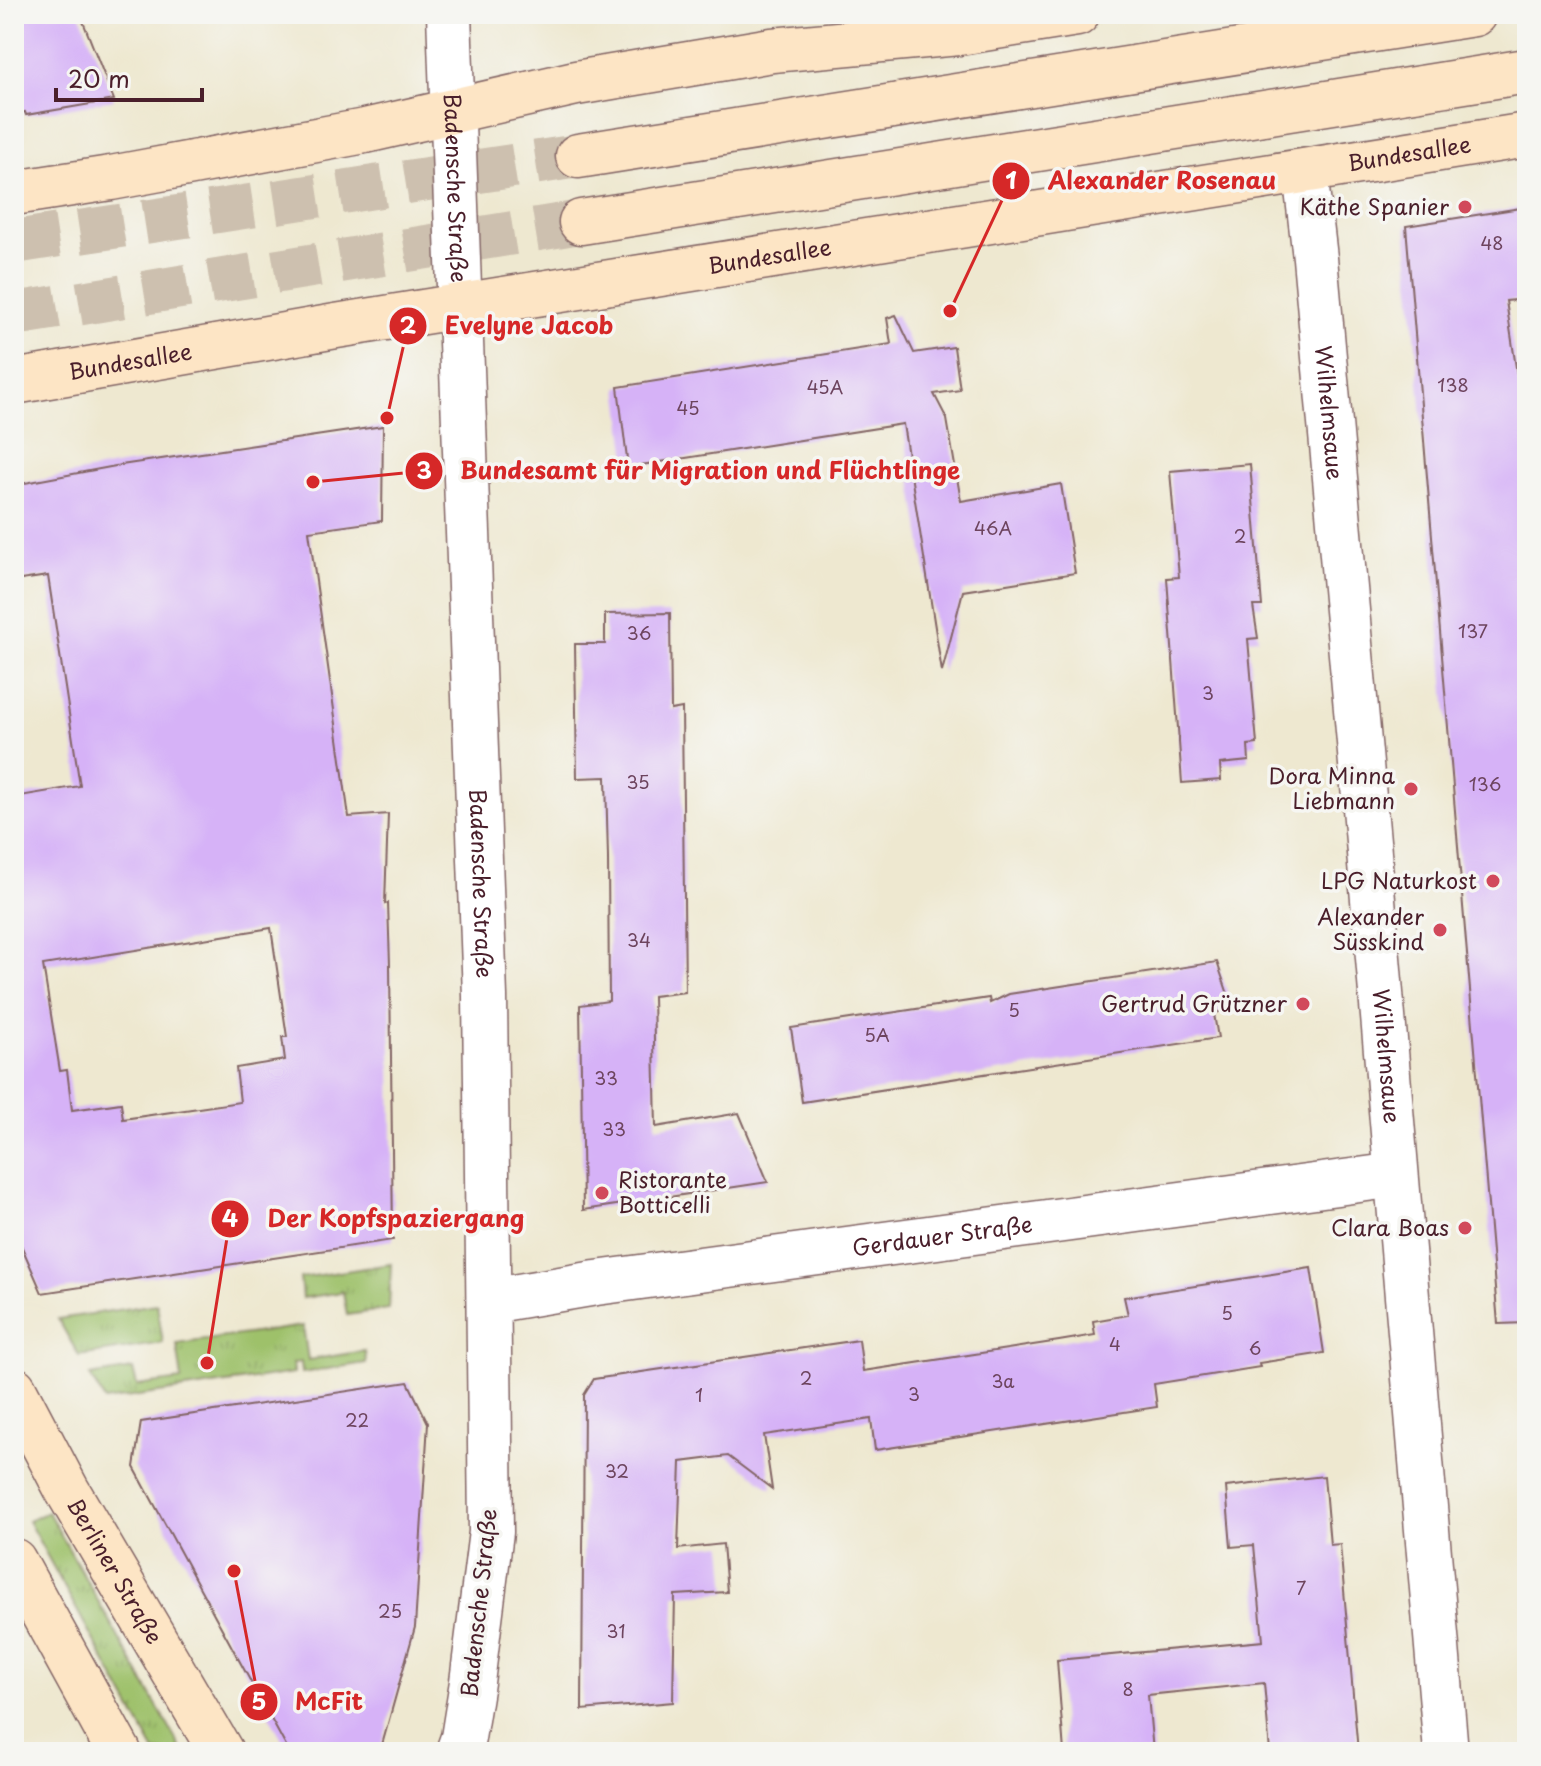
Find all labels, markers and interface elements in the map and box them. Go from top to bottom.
scale bar [56,52,202,102]
text: 20 m [68,60,130,96]
street label: Badensche Straße [437,92,477,283]
street label: Bundesallee [1345,126,1473,179]
callout: Alexander Rosenau [991,157,1292,205]
text: 1 [1005,161,1017,197]
text: Alexander Rosenau [1047,161,1276,197]
place label: Käthe Spanier [1299,189,1449,222]
marker: Käthe Spanier [1456,198,1474,216]
street label: Bundesallee [705,229,833,281]
house number: 48 [1480,229,1504,256]
callout: Evelyne Jacob [388,302,630,350]
text: 2 [400,306,417,342]
text: Evelyne Jacob [445,306,613,342]
street label: Bundesallee [66,333,194,387]
street label: Wilhelmsaue [1308,344,1353,481]
house number: 138 [1437,371,1469,398]
house number: 45A [807,373,843,400]
house number: 45 [677,394,700,421]
callout: Bundesamt für Migration und Flüchtlinge [404,447,976,495]
text: 3 [416,451,432,487]
text: Bundesamt für Migration und Flüchtlinge [460,451,960,487]
house number: 46A [974,514,1012,541]
house number: 2 [1234,522,1246,549]
house number: 137 [1458,617,1488,644]
house number: 36 [627,619,651,646]
house number: 3 [1202,679,1214,706]
place label: Dora Minna Liebmann [1269,758,1395,816]
house number: 35 [626,768,650,795]
house number: 136 [1469,770,1501,797]
marker: Dora Minna Liebmann [1402,780,1420,798]
street label: Badensche Straße [462,788,502,979]
place label: LPG Naturkost [1321,863,1477,896]
marker: LPG Naturkost [1484,872,1502,890]
place label: Alexander Süsskind [1317,899,1424,957]
marker: Alexander Süsskind [1431,921,1449,939]
house number: 34 [627,926,651,953]
place label: Gertrud Grützner [1101,986,1288,1019]
street label: Wilhelmsaue [1366,987,1410,1125]
marker: Gertrud Grützner [1294,995,1312,1013]
house number: 5 [1008,996,1020,1023]
house number: 5A [864,1021,890,1048]
house number: 33 [594,1064,618,1091]
house number: 33 [602,1115,626,1142]
place label: Ristorante Botticelli [618,1162,727,1220]
marker: Ristorante Botticelli [593,1184,611,1202]
callout: Der Kopfspaziergang [210,1195,541,1243]
text: 4 [222,1199,238,1235]
text: Der Kopfspaziergang [268,1199,524,1235]
street label: Gerdauer Straße [850,1206,1034,1263]
place label: Clara Boas [1331,1210,1449,1243]
marker: Clara Boas [1456,1219,1474,1237]
house number: 5 [1221,1299,1233,1326]
house number: 4 [1109,1330,1121,1357]
house number: 6 [1249,1334,1261,1361]
house number: 2 [800,1364,812,1391]
house number: 3a [991,1367,1015,1394]
house number: 3 [908,1380,920,1407]
house number: 1 [695,1381,703,1408]
house number: 22 [345,1406,369,1433]
house number: 32 [605,1457,629,1484]
street label: Berliner Straße [60,1491,172,1650]
street label: Badensche Straße [451,1507,504,1699]
house number: 7 [1296,1574,1306,1601]
house number: 25 [378,1597,402,1624]
house number: 31 [607,1617,625,1644]
house number: 8 [1122,1675,1134,1702]
callout: McFit [239,1678,379,1726]
text: 5 [251,1682,267,1718]
text: McFit [295,1682,363,1718]

